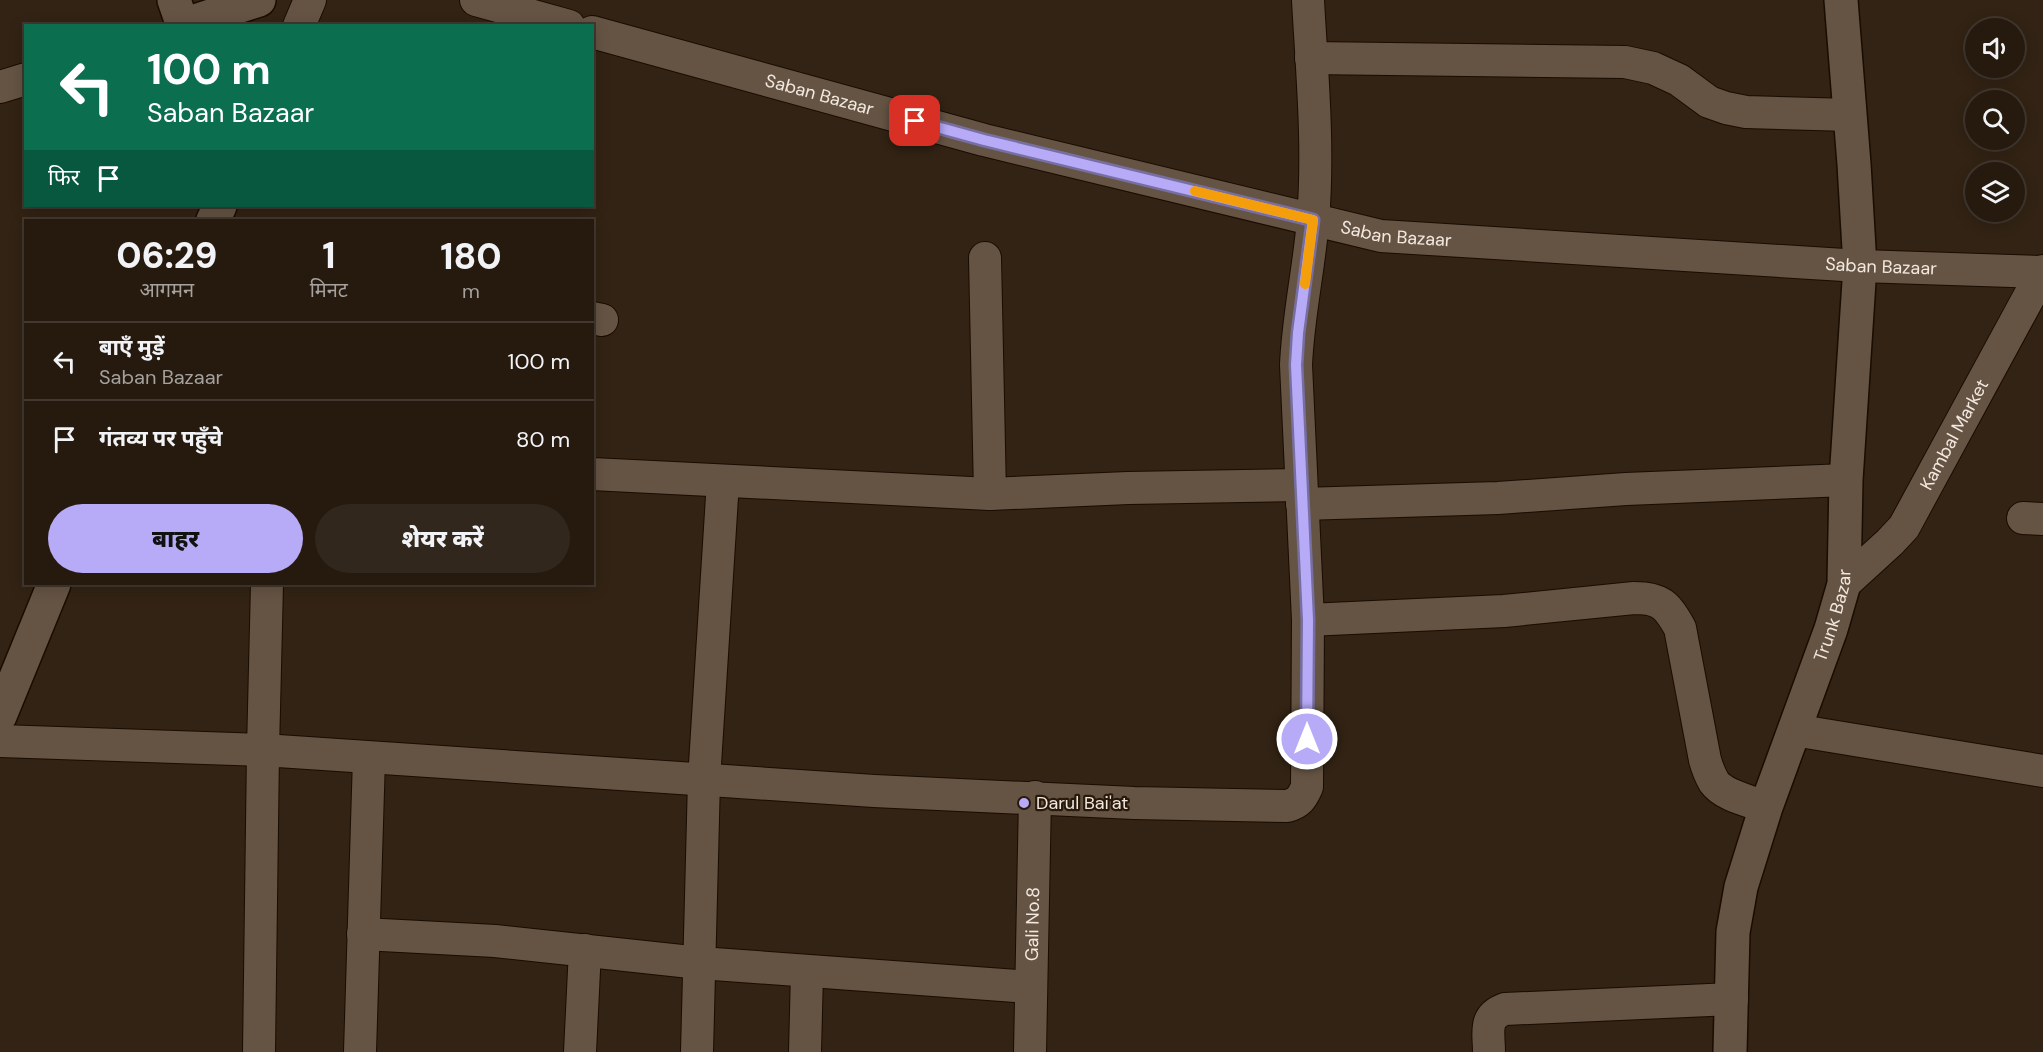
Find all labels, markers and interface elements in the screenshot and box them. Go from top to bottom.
map controls [1965,18,2025,222]
button: sound [1965,18,2025,78]
text: 100 m [147,42,271,97]
icon: left [48,48,126,126]
street label: Saban Bazaar [763,68,877,121]
button: search [1965,90,2025,150]
text: Saban Bazaar [147,95,314,130]
pin [889,95,940,146]
icon: arrive [898,104,931,137]
icon: arrive [92,162,125,195]
button: layers [1965,162,2025,222]
text: फिर [48,163,80,192]
street label: Saban Bazaar [1338,215,1453,252]
text: 06:29 [116,232,217,279]
text: 1 [322,232,335,279]
text: 180 [440,233,502,280]
street label: Saban Bazaar [1825,252,1938,281]
text: आगमन [139,277,194,303]
text: मिनट [310,277,348,303]
text: m [462,278,480,304]
text: बाएँ मुड़ें [99,333,165,362]
icon: left [48,345,81,378]
text: 100 m [508,347,570,376]
text: Saban Bazaar [99,364,223,390]
street label: Kambal Market [1914,375,1994,494]
icon: arrive [48,423,81,456]
text: गंतव्य पर पहुँचे [99,424,222,453]
text: 80 m [516,425,570,454]
button: बाहर [48,504,303,573]
button: शेयर करें [315,504,570,573]
street label: Trunk Bazar [1808,569,1856,665]
position arrow [1275,707,1339,771]
place label: Darul Bai'at [1036,791,1128,815]
marker: Darul Bai'at [1017,796,1031,810]
street label: Gali No.8 [1020,887,1045,961]

